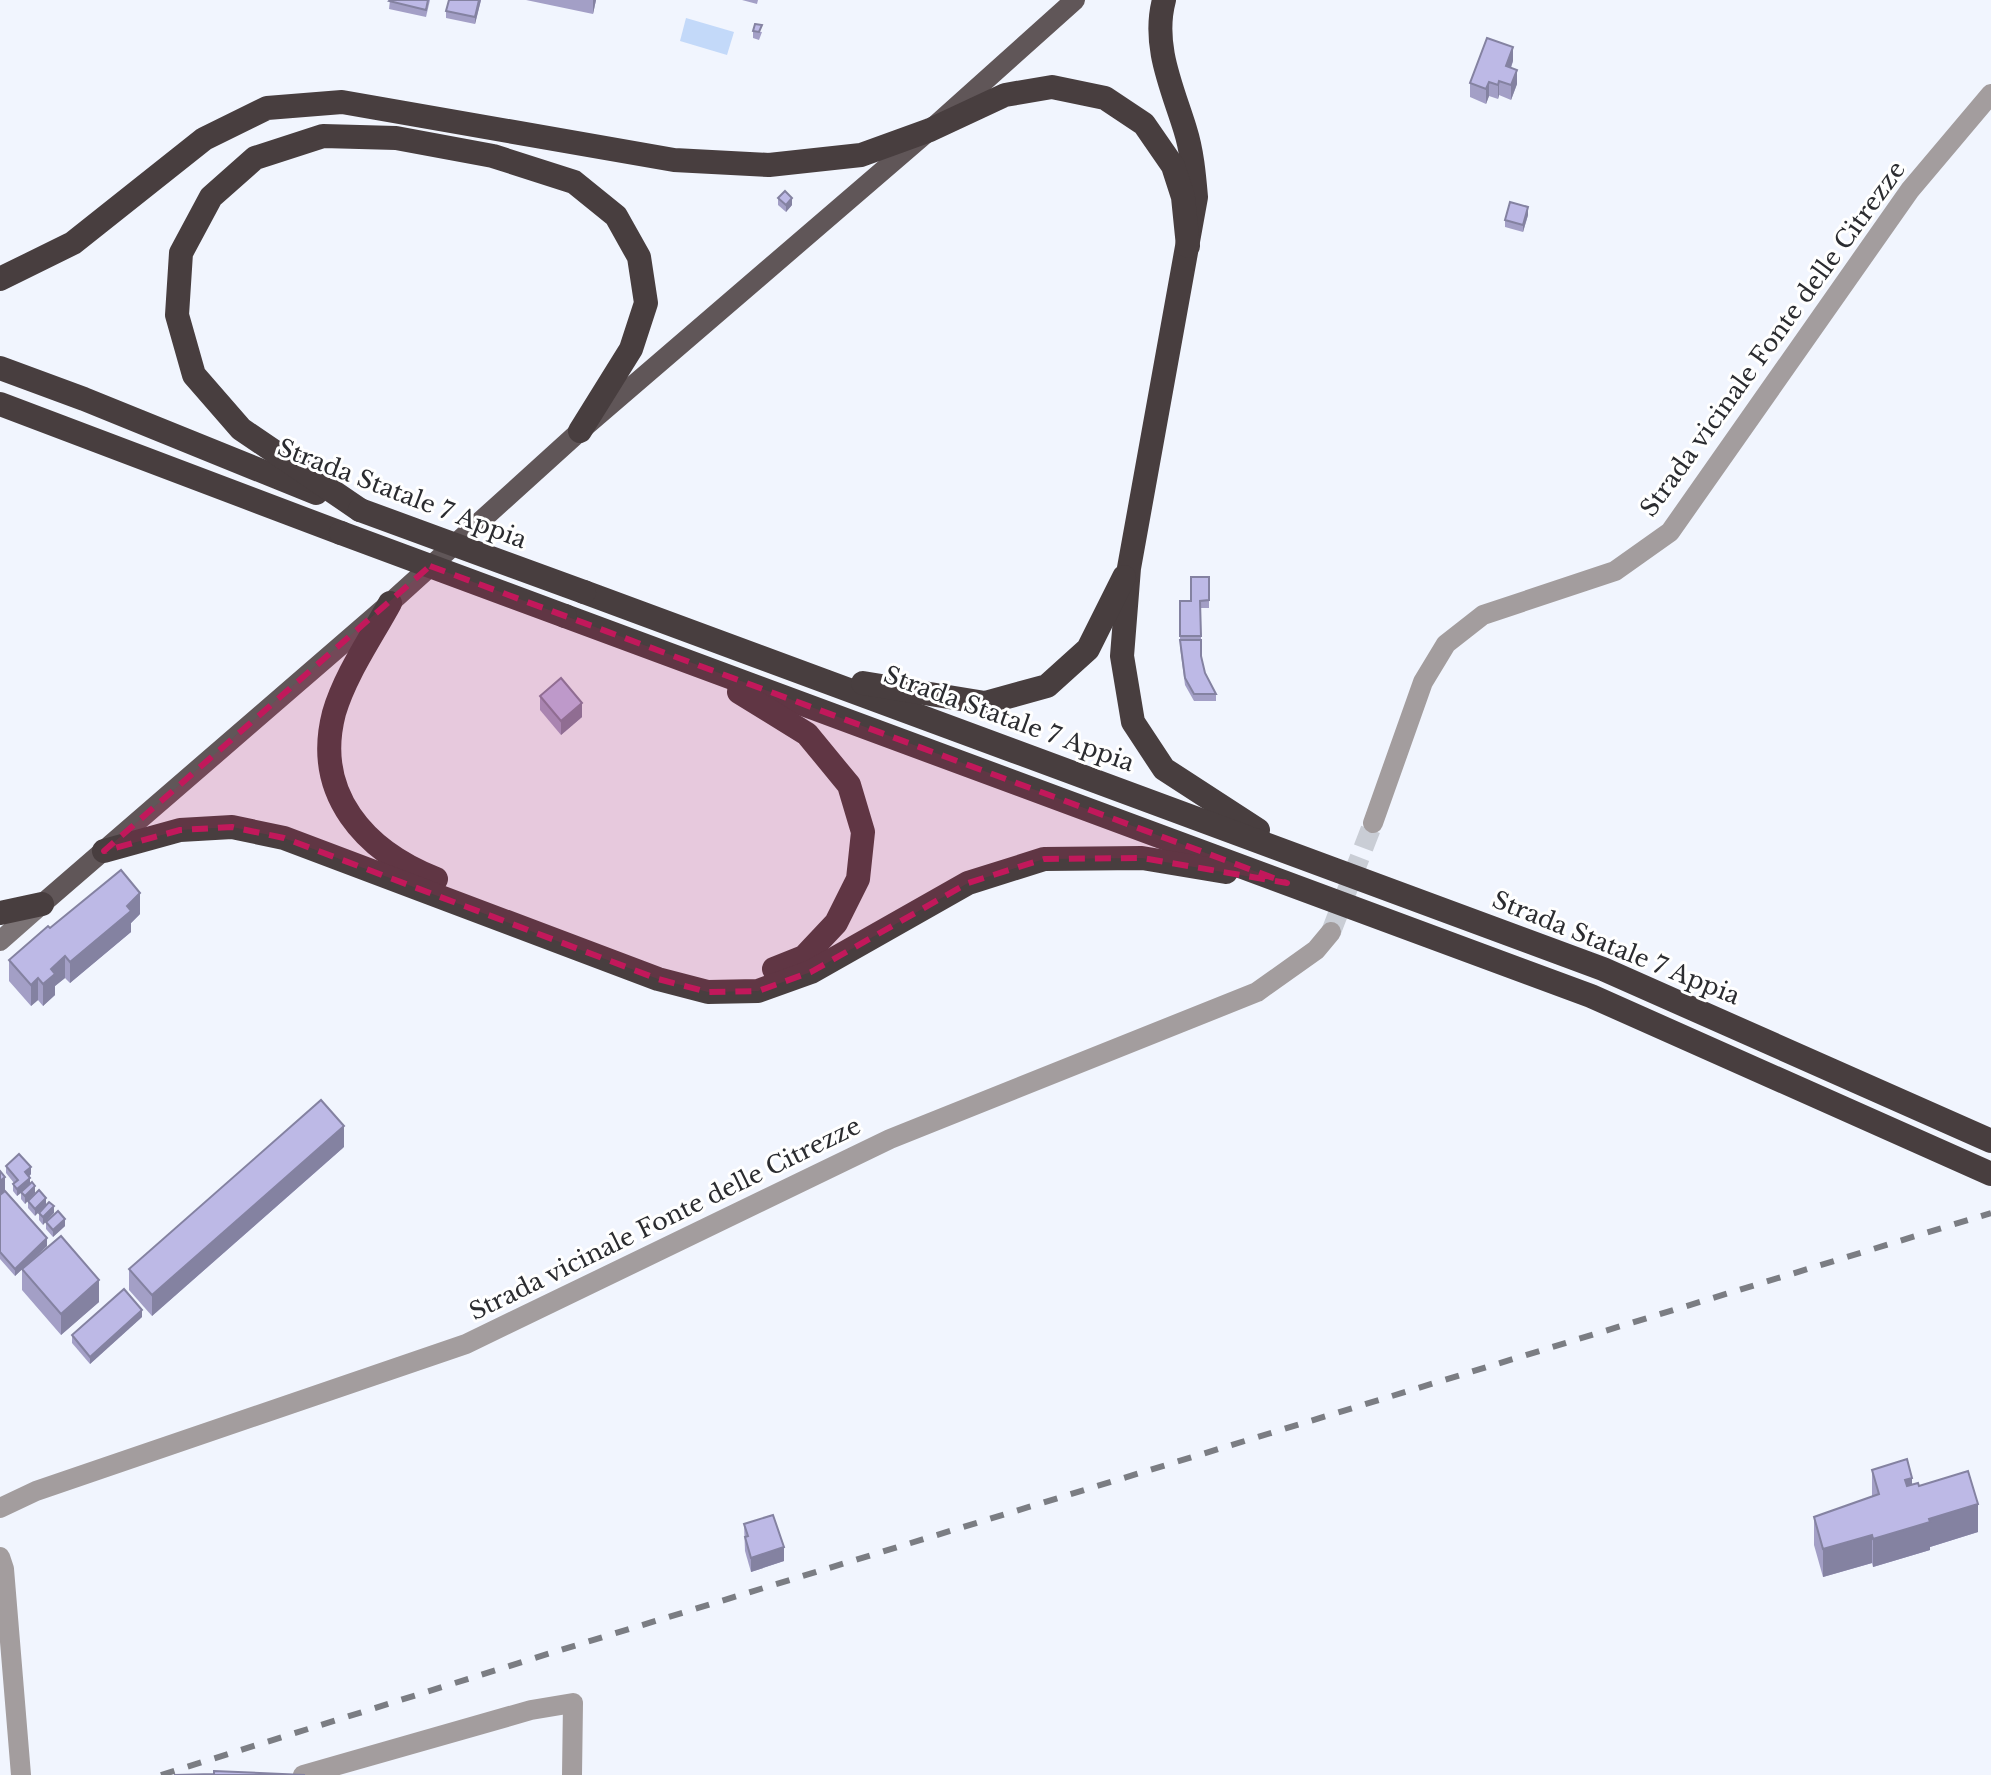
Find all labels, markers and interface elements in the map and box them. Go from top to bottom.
street label: Strada vicinale Fonte delle Citrezze [1634,155,1911,522]
street label: Strada Statale 7 Appia [274,433,531,555]
street label: Strada Statale 7 Appia [880,660,1139,778]
street label: Strada Statale 7 Appia [1488,885,1745,1011]
street label: Strada vicinale Fonte delle Citrezze [464,1111,865,1326]

